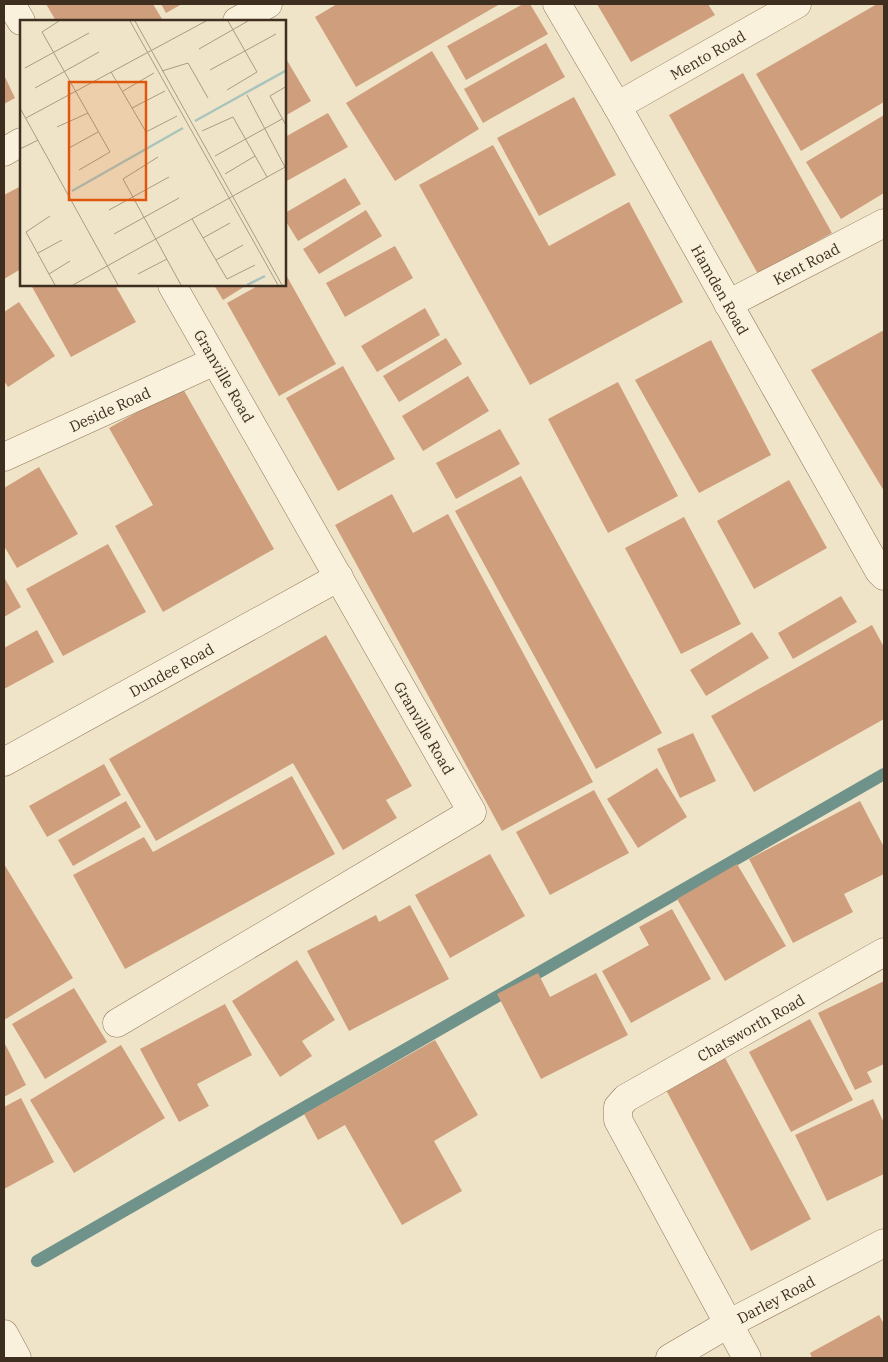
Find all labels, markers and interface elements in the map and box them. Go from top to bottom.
inset map [20,20,286,286]
street label: Mento Road [666,26,749,84]
street label: Kent Road [770,238,843,289]
street label: Hamden Road [687,241,753,338]
street label: Granville Road [190,326,258,426]
street label: Deside Road [66,382,153,436]
street label: Dundee Road [125,639,217,701]
street label: Granville Road [390,678,458,778]
street label: Chatsworth Road [694,990,808,1065]
street label: Darley Road [734,1271,818,1327]

